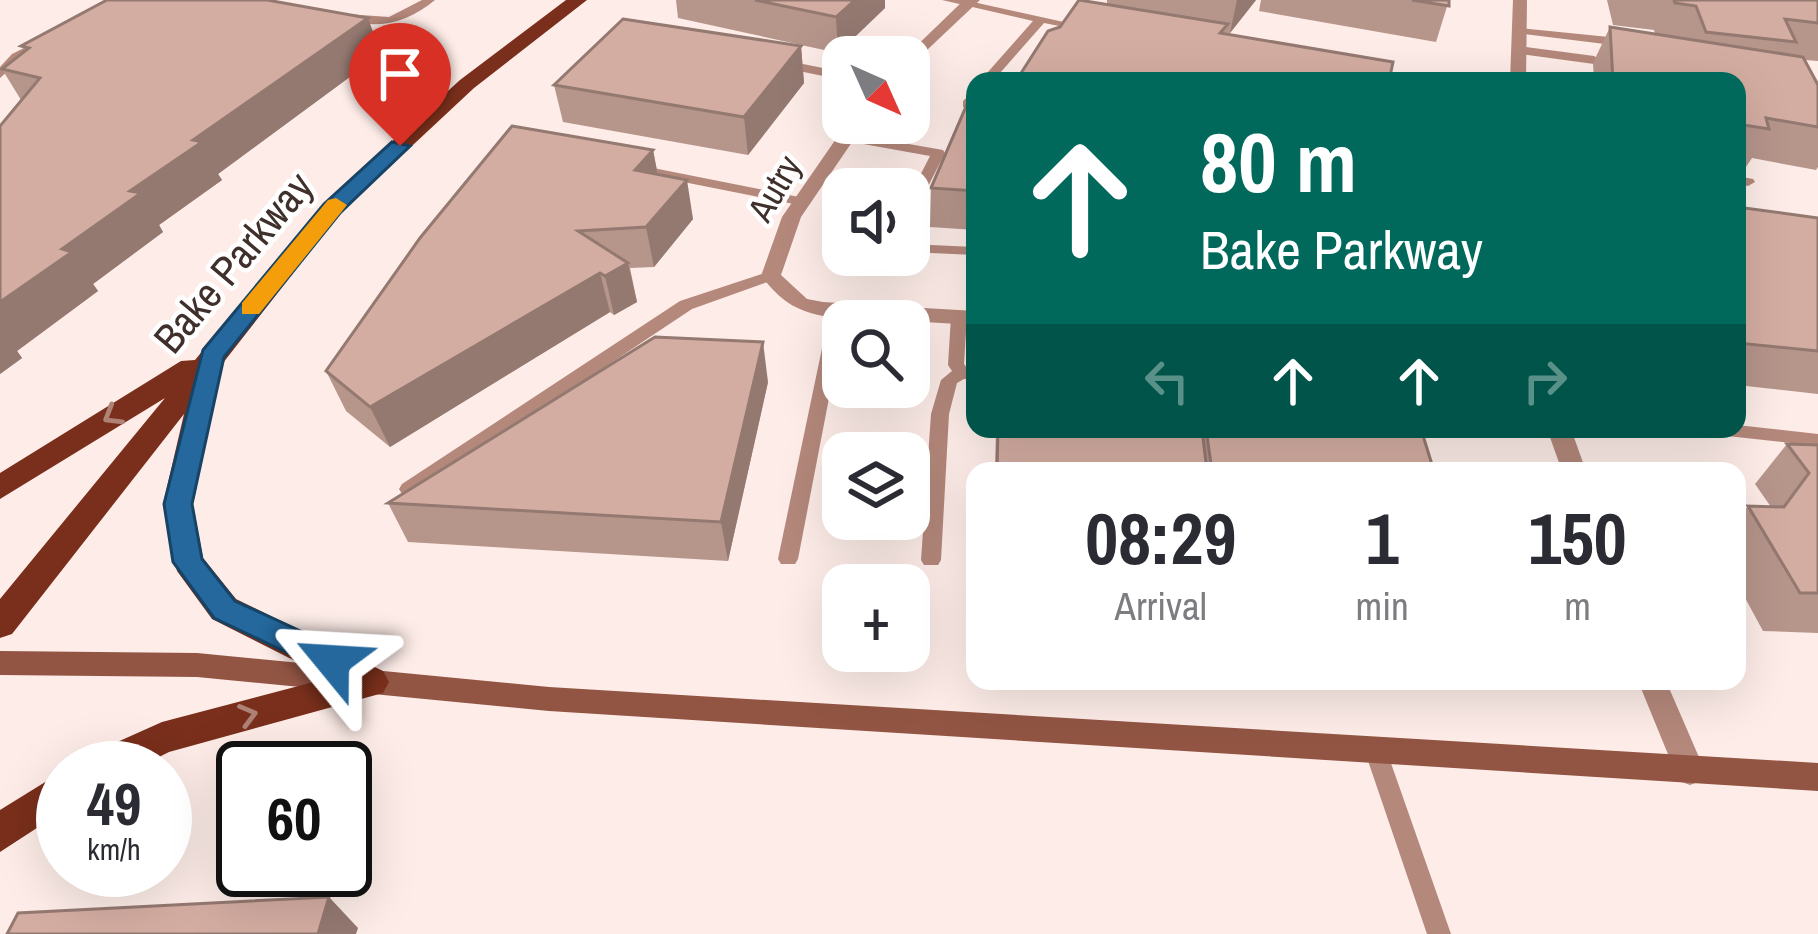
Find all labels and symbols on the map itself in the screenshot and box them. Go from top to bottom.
pin [349,23,451,146]
north arrow [822,36,930,144]
street label: Autry [735,146,812,231]
street label: Bake Parkway [141,160,325,364]
one-way arrow [103,402,125,424]
position arrow [269,598,395,724]
one-way arrow [237,704,258,729]
speed limit sign: 60 [216,741,372,897]

